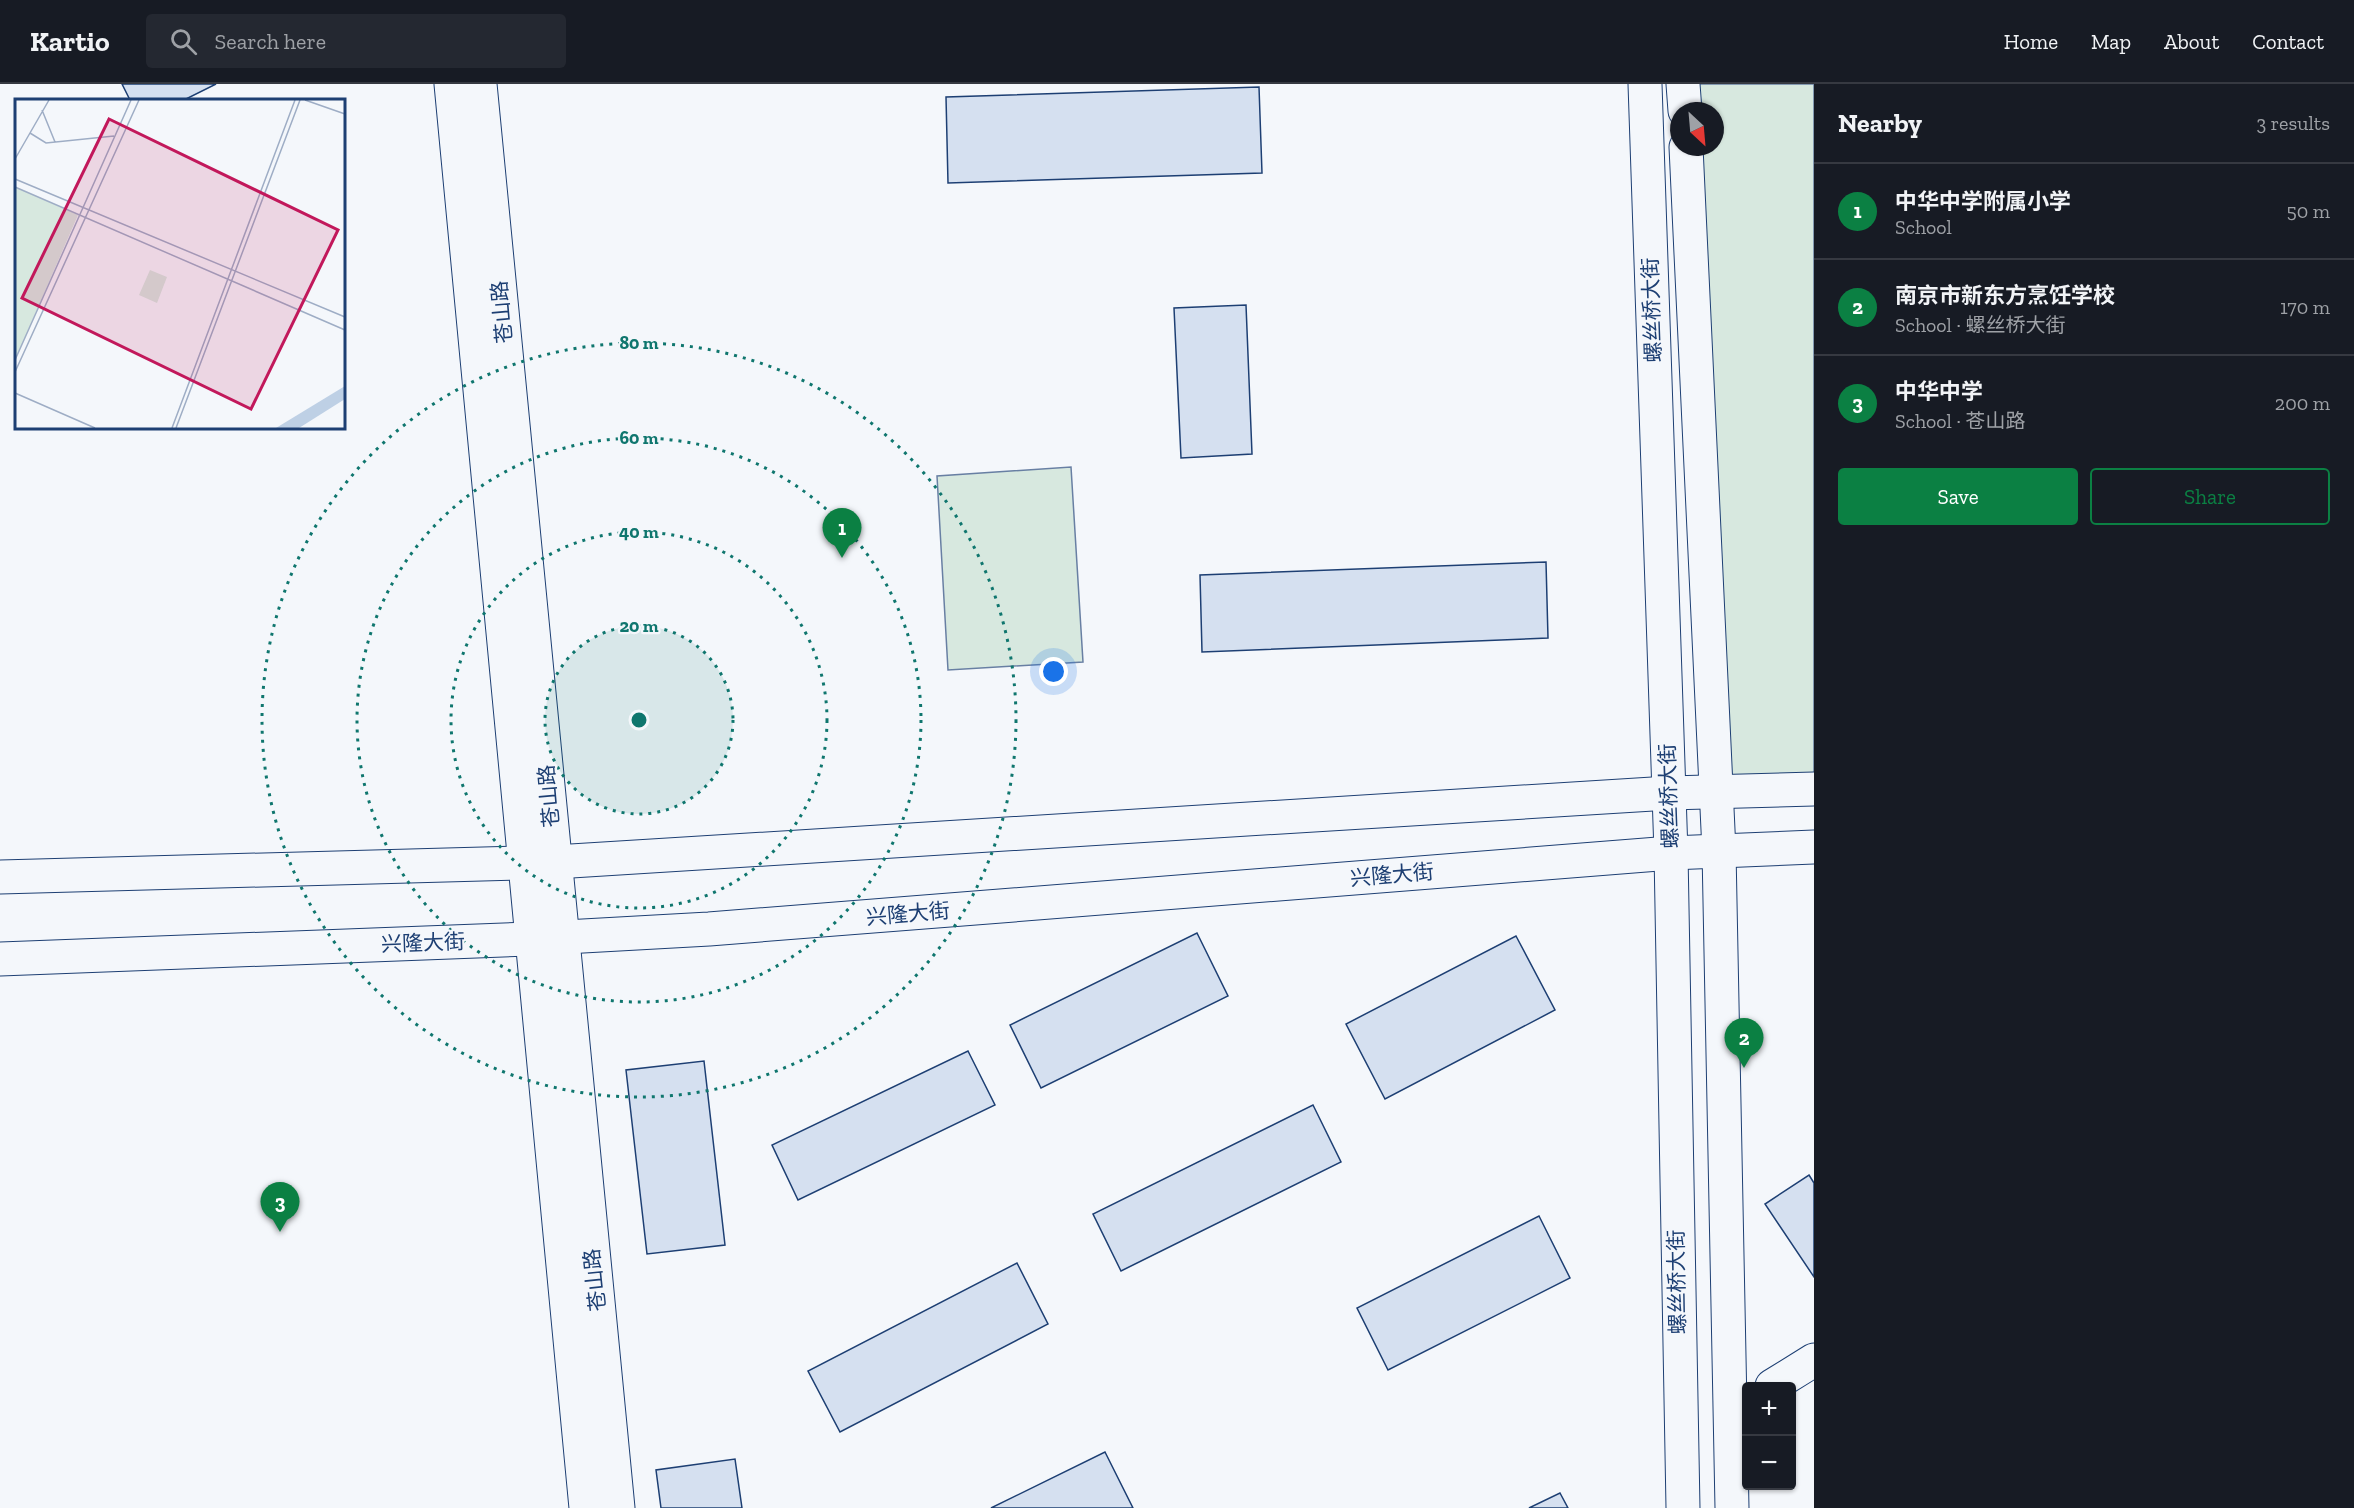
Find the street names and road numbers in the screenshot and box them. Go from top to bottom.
street label: 螺丝桥大街 [1637,257,1666,363]
street label: 苍山路 [486,280,517,345]
street label: 螺丝桥大街 [1654,743,1683,849]
street label: 苍山路 [533,764,564,829]
street label: 兴隆大街 [1349,858,1435,891]
street label: 兴隆大街 [865,897,951,930]
street label: 兴隆大街 [381,929,465,956]
street label: 螺丝桥大街 [1663,1229,1690,1335]
street label: 苍山路 [579,1247,610,1313]

